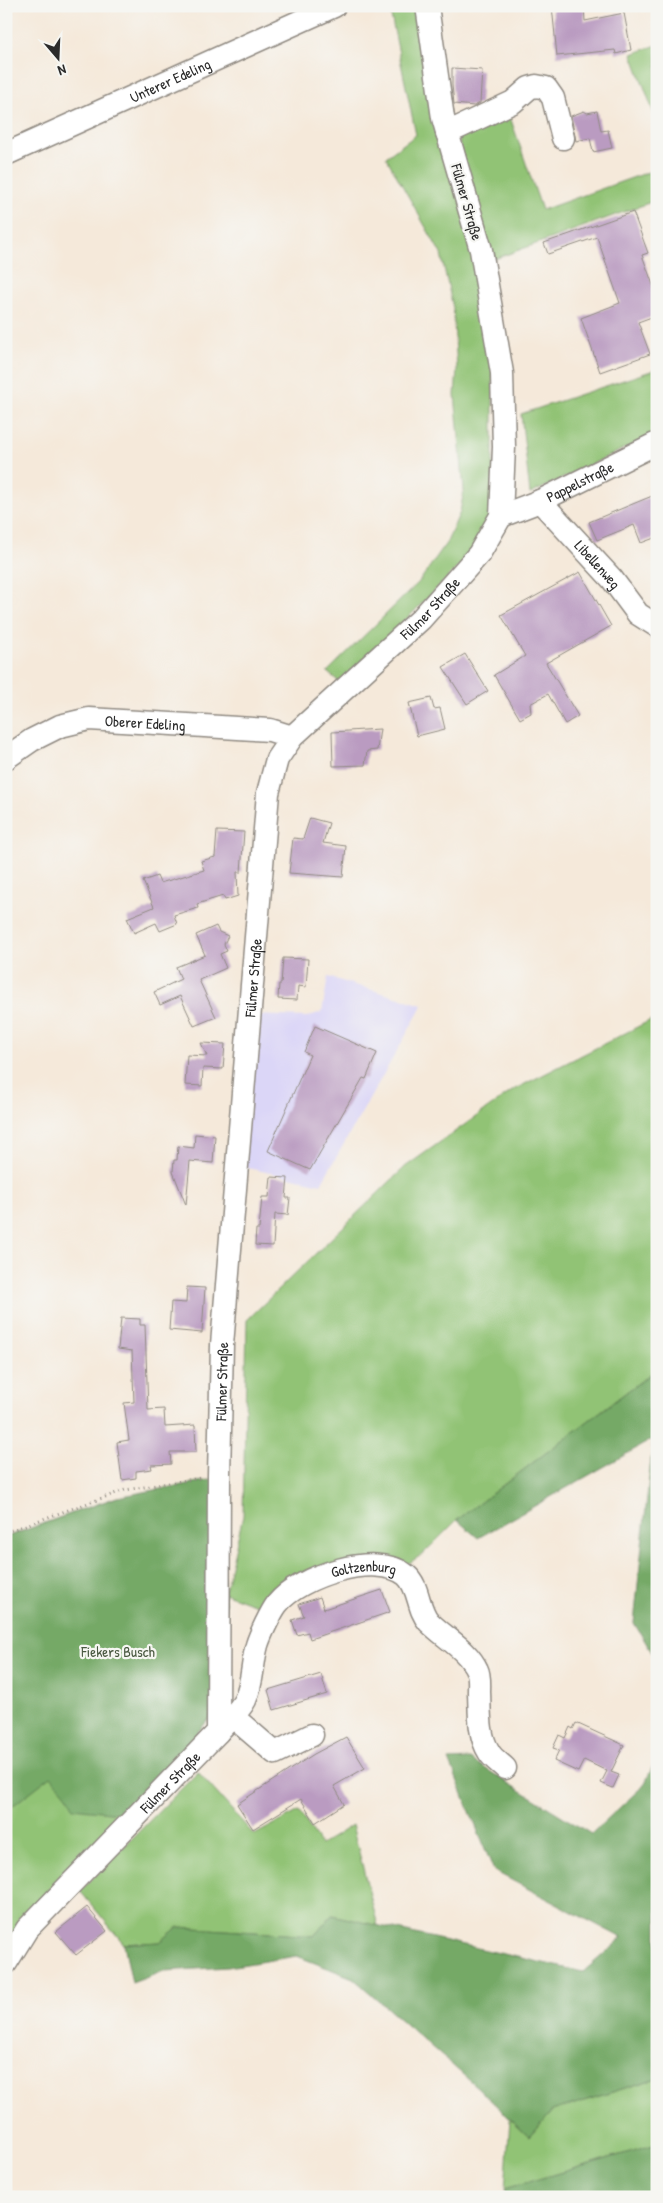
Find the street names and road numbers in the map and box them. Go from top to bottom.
street label: Unterer Edeling [126,52,214,107]
street label: Fülmer Straße [446,160,488,243]
street label: Pappelstraße [542,456,617,507]
street label: Libellenweg [570,535,626,593]
street label: Fülmer Straße [395,572,464,644]
street label: Oberer Edeling [104,709,186,735]
street label: Fülmer Straße [239,938,266,1019]
street label: Fülmer Straße [210,1342,233,1422]
street label: Goltzenburg [328,1555,400,1582]
street label: Fülmer Straße [134,1746,205,1818]

